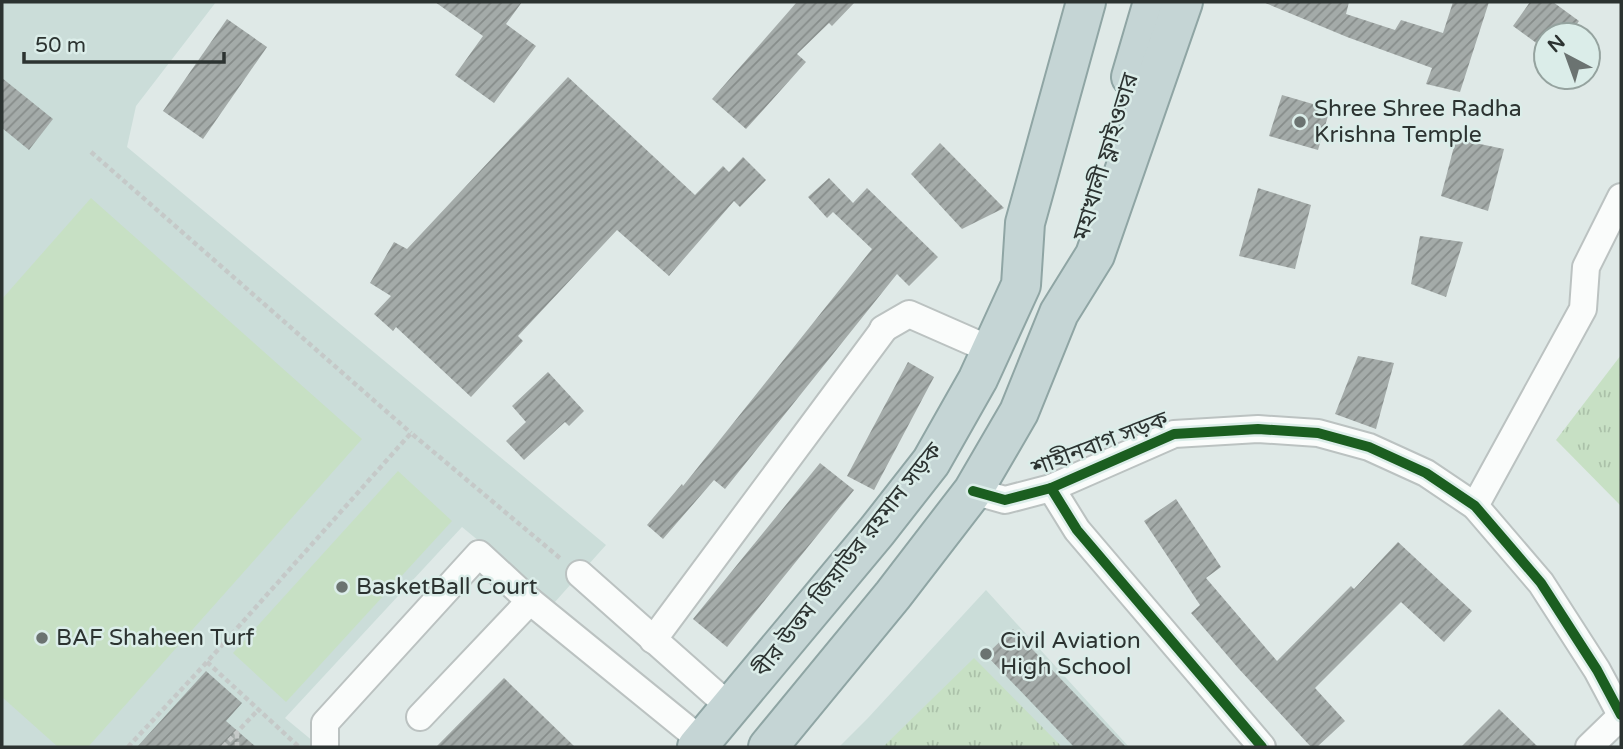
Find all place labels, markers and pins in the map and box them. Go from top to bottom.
place label: Shree Shree Radha Krishna Temple [1314,95,1522,149]
marker: Shree Shree Radha Krishna Temple [1292,114,1308,130]
place label: BasketBall Court [356,573,538,601]
marker: BasketBall Court [334,579,350,595]
place label: BAF Shaheen Turf [56,624,254,652]
place label: Civil Aviation High School [1000,627,1141,681]
marker: BAF Shaheen Turf [34,630,50,646]
marker: Civil Aviation High School [978,646,994,662]

